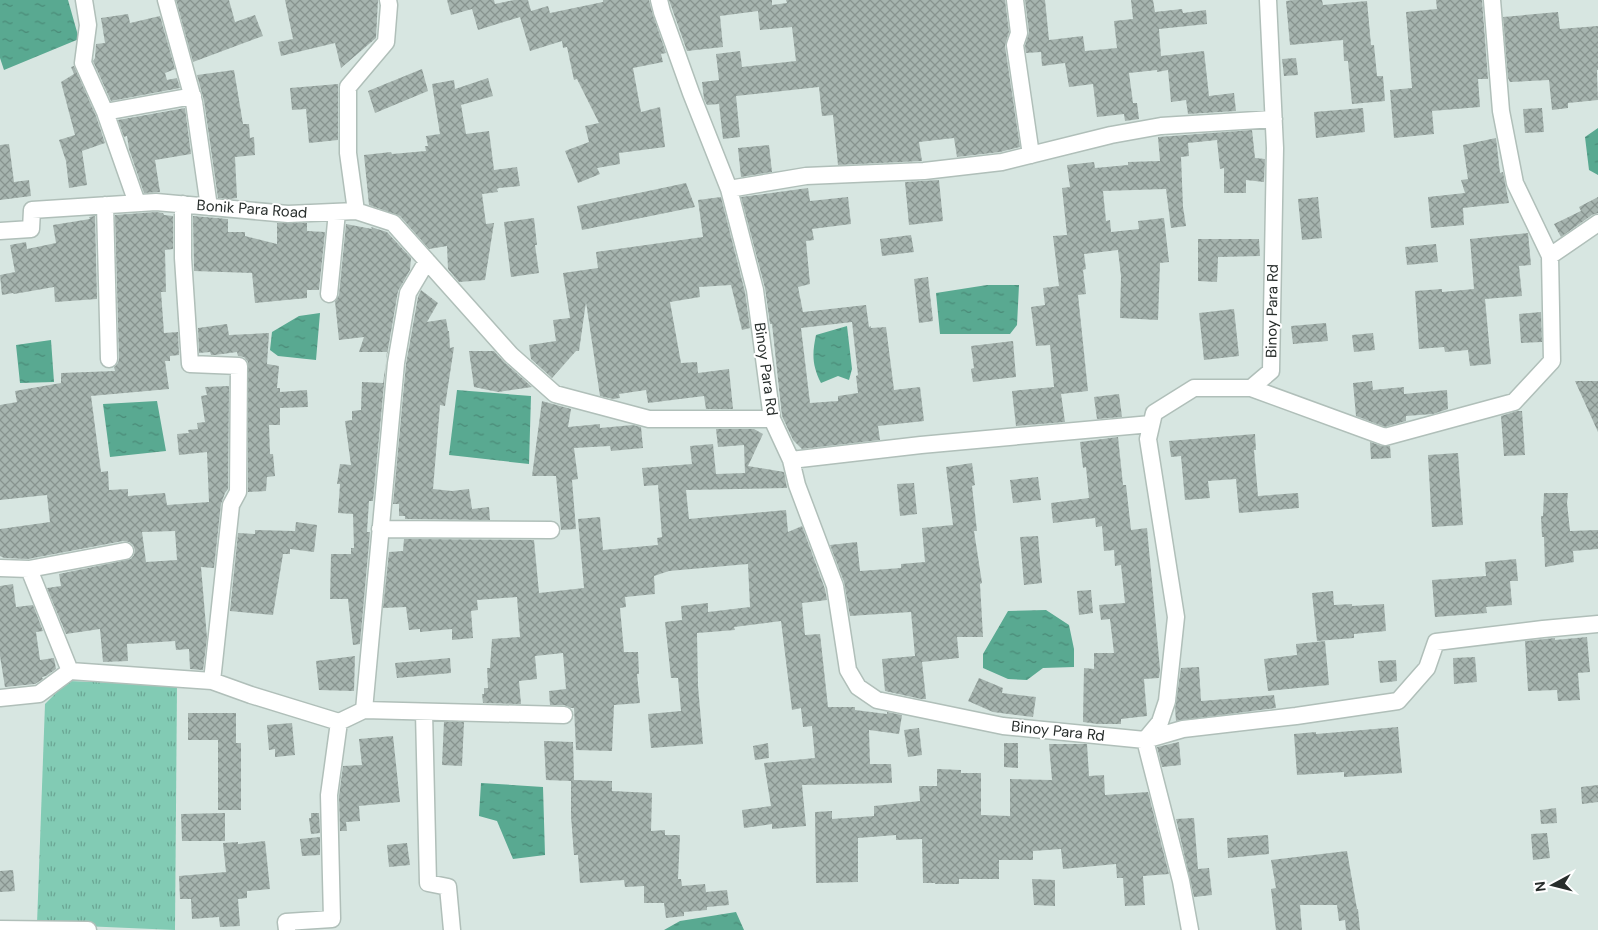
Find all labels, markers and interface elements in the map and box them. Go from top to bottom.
street label: Bonik Para Road [196,195,308,223]
street label: Binoy Para Rd [1261,264,1283,358]
street label: Binoy Para Rd [750,321,782,417]
street label: Binoy Para Rd [1010,716,1106,746]
north arrow [1528,860,1578,910]
text: N [1531,880,1550,893]

